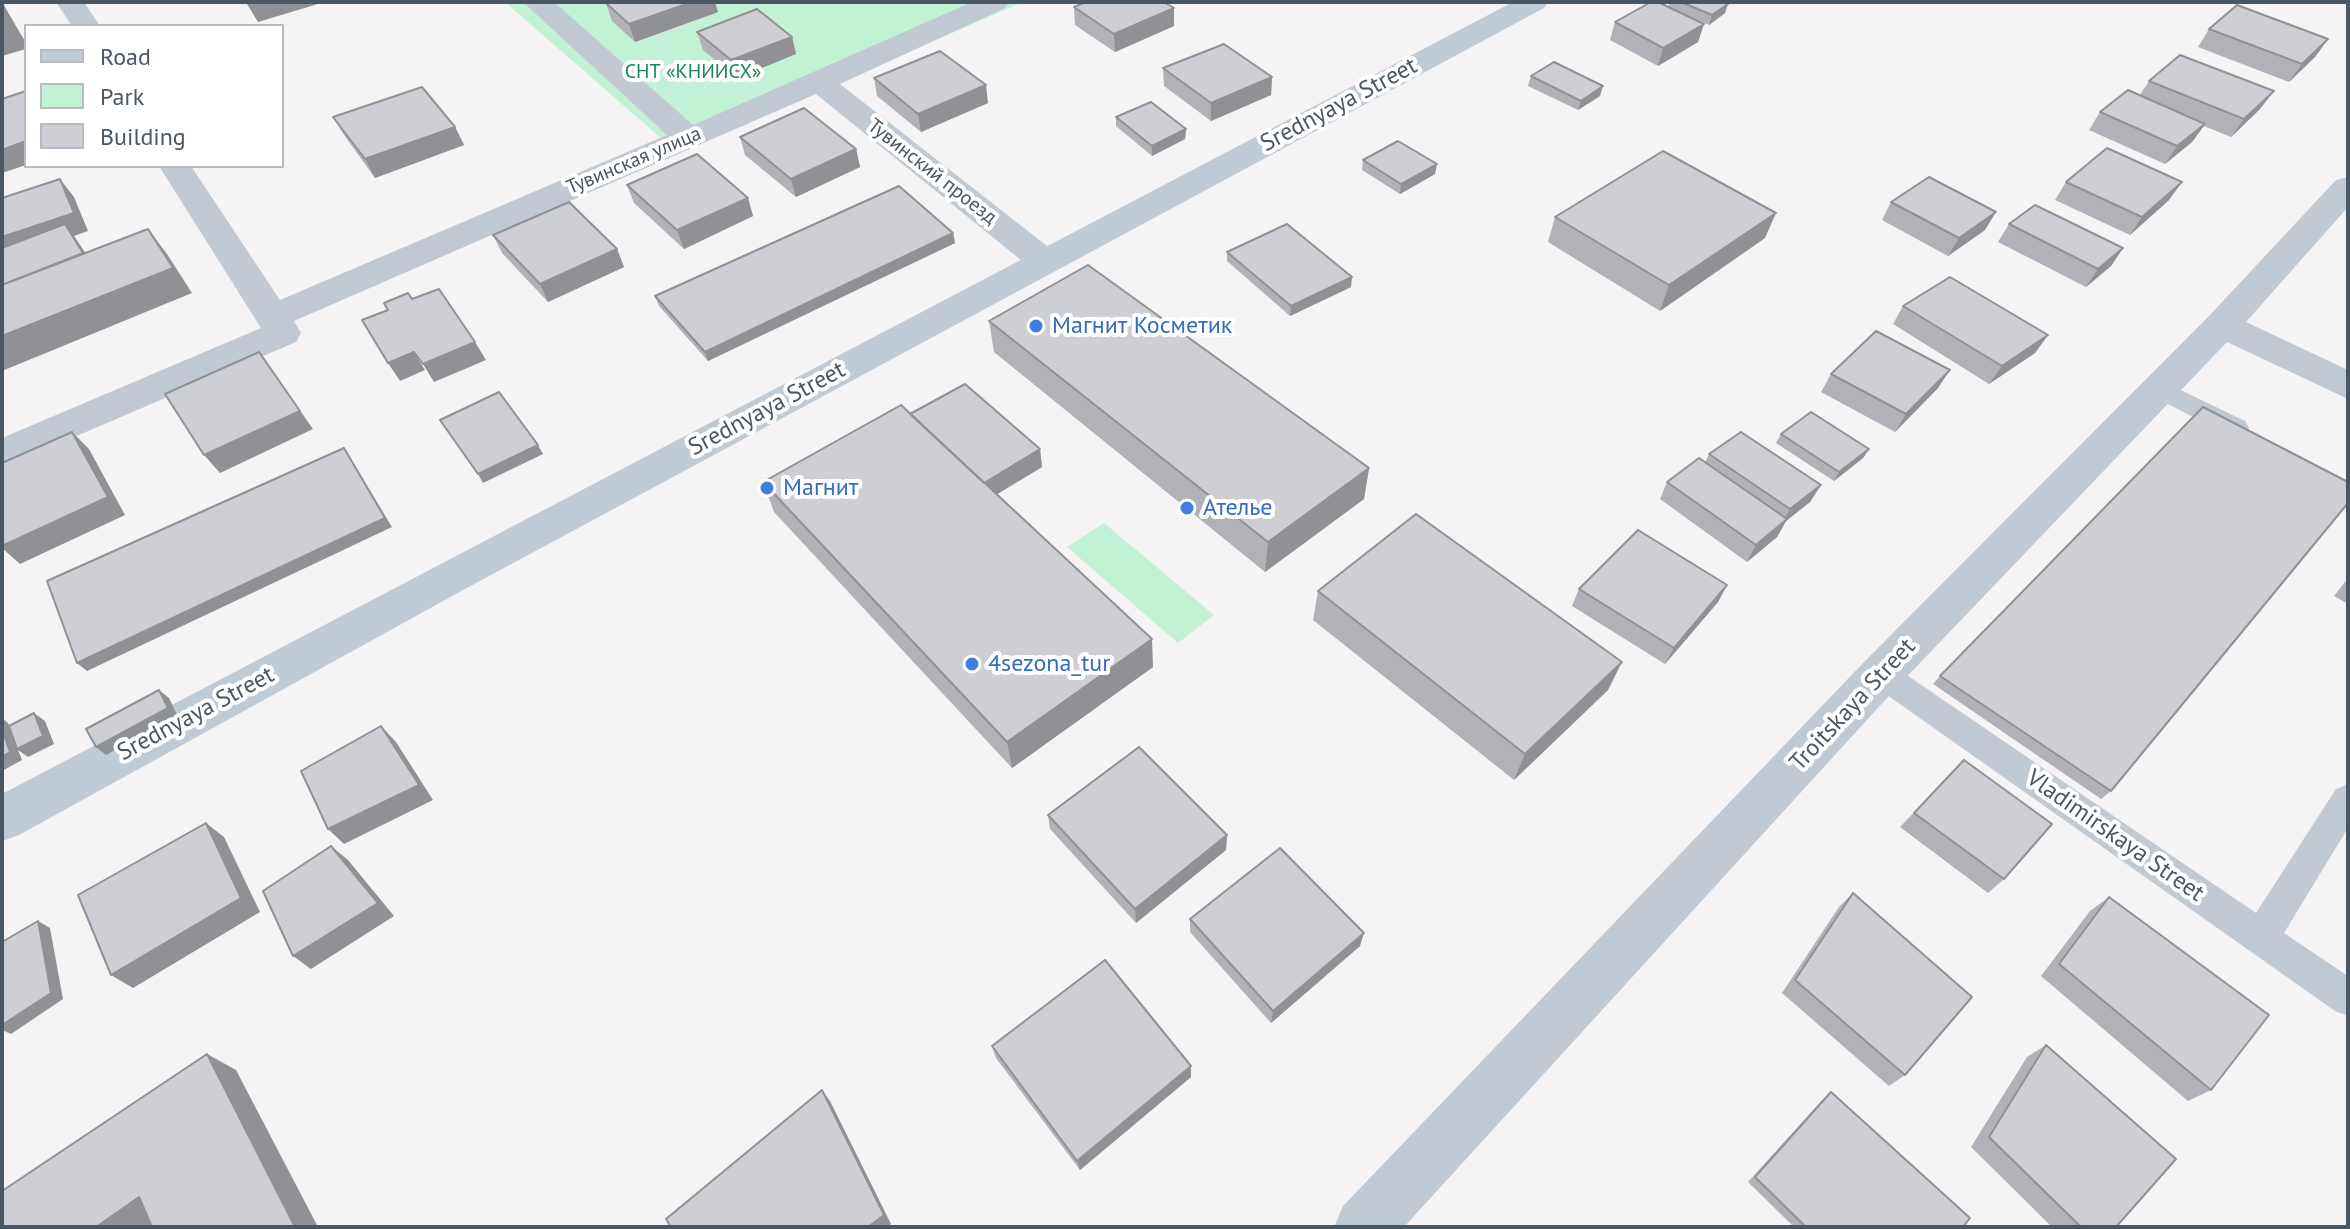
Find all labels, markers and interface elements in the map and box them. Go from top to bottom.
legend [24,24,284,168]
text: Road [100,41,151,72]
street label: Srednyaya Street [1256,52,1422,158]
park label: СНТ «КНИИСХ» [625,60,761,84]
text: Park [100,81,144,112]
street label: Тувинский проезд [863,114,1001,230]
text: Building [100,121,186,152]
street label: Тувинская улица [563,122,705,200]
place label: Магнит Косметик [1052,312,1232,340]
marker: Магнит Косметик [1027,317,1045,335]
street label: Srednyaya Street [684,356,850,462]
place label: Магнит [783,474,858,502]
marker: Магнит [758,479,776,497]
place label: Ателье [1203,494,1272,522]
marker: Ателье [1178,499,1196,517]
street label: Troitskaya Street [1784,633,1922,777]
place label: 4sezona_tur [988,650,1110,678]
marker: 4sezona_tur [963,655,981,673]
street label: Srednyaya Street [113,661,279,767]
street label: Vladimirskaya Street [2021,764,2209,908]

